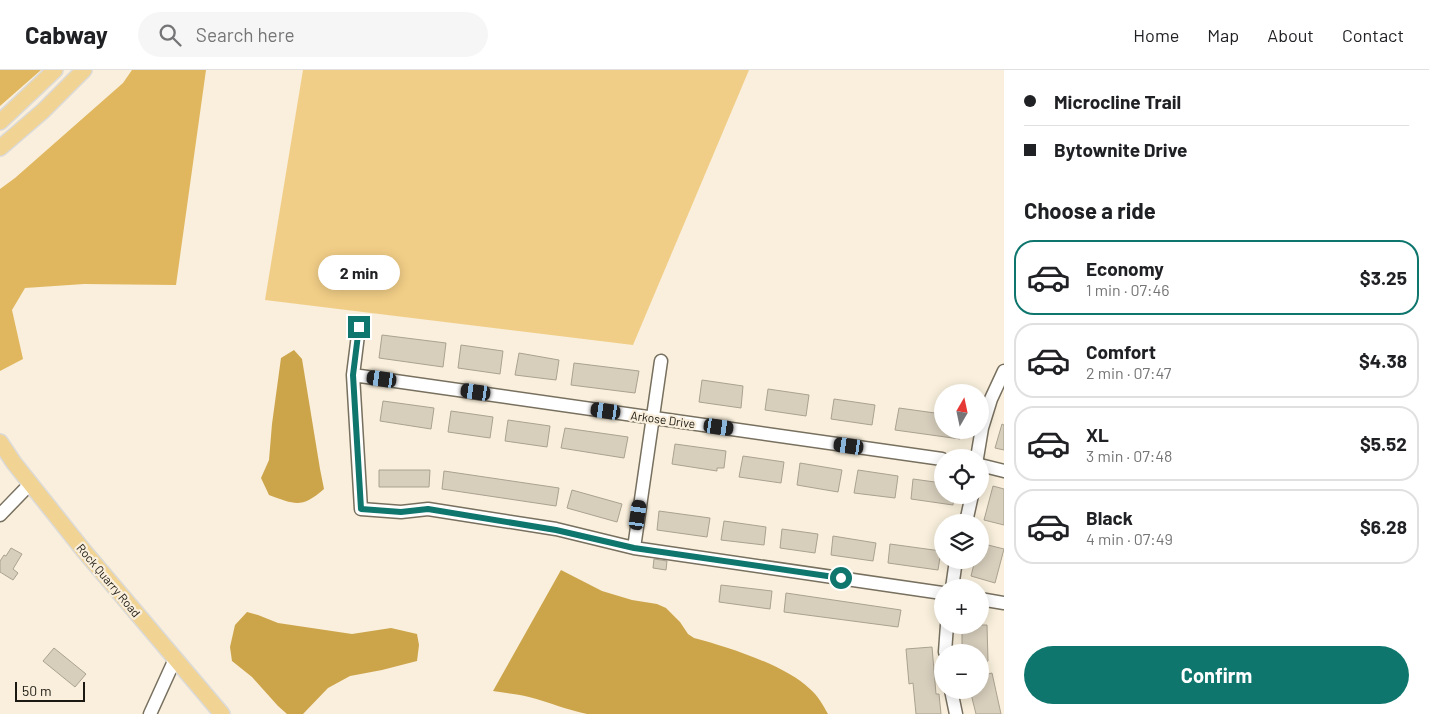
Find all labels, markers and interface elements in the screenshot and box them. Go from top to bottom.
search box [138,12,488,57]
text: Cabway [25,20,108,49]
icon: search [156,21,184,49]
text: Search here [196,23,295,46]
text: Home [1133,24,1179,46]
text: Map [1207,24,1239,46]
text: About [1267,24,1314,46]
text: Contact [1342,24,1404,46]
text: Microcline Trail [1054,90,1181,113]
text: Bytownite Drive [1054,138,1187,161]
text: Choose a ride [1024,197,1156,223]
callout: 2 min [318,254,400,290]
icon: car [1026,255,1071,300]
text: Economy [1086,257,1164,280]
text: 2 min [340,263,378,282]
text: $3.25 [1360,266,1407,289]
text: 1 min · 07:46 [1086,280,1170,299]
route end [348,316,370,338]
icon: car [1026,338,1071,383]
text: Comfort [1086,340,1156,363]
text: $4.38 [1359,349,1407,372]
text: 2 min · 07:47 [1086,363,1171,382]
car [366,369,397,389]
car [460,382,491,402]
north arrow [934,384,989,439]
map controls [934,384,989,699]
car [590,401,621,421]
street label: Arkose Drive [630,408,696,430]
car [703,417,734,437]
icon: car [1026,421,1071,466]
text: XL [1086,423,1109,446]
text: $5.52 [1360,432,1407,455]
car [833,436,864,456]
text: 3 min · 07:48 [1086,446,1172,465]
button: locate [934,449,989,504]
car [628,499,647,531]
icon: car [1026,504,1071,549]
text: Black [1086,506,1133,529]
button: layers [934,514,989,569]
text: $6.28 [1360,515,1407,538]
text: 4 min · 07:49 [1086,529,1173,548]
street label: Rock Quarry Road [74,540,144,620]
route start [830,567,852,589]
button: + [934,579,989,634]
button: − [934,644,989,699]
button: Confirm [1024,646,1409,704]
scale bar [15,679,85,702]
text: 50 m [22,682,51,699]

